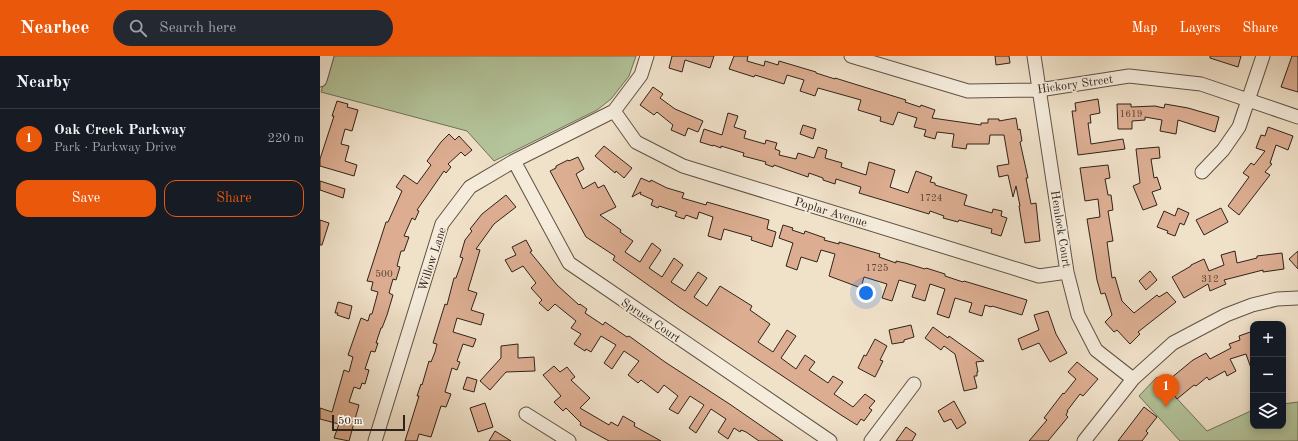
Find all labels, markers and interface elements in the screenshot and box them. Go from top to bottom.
search box [113,10,393,46]
icon: search [127,17,149,39]
text: Nearbee [20,19,89,38]
text: Search here [159,21,236,36]
text: Map [1132,21,1158,35]
text: Layers [1180,21,1221,35]
text: Share [1243,21,1278,35]
text: Nearby [16,74,71,91]
street label: Hickory Street [1036,74,1114,96]
house number: 1619 [1119,109,1143,119]
text: Oak Creek Parkway [54,123,187,138]
text: 1 [25,132,33,145]
text: 220 m [267,132,304,145]
text: Park · Parkway Drive [54,141,176,154]
button: Save [16,180,156,217]
button: Share [164,180,304,217]
street label: Hemlock Court [1048,190,1072,269]
house number: 1724 [919,193,943,203]
street label: Poplar Avenue [793,196,869,230]
street label: Willow Lane [417,225,449,293]
house number: 1725 [865,263,889,273]
house number: 500 [375,269,393,279]
house number: 312 [1201,274,1219,284]
your location [856,283,876,303]
street label: Spruce Court [619,297,682,345]
map controls [1250,321,1286,429]
button: + [1250,321,1286,357]
button: − [1250,357,1286,393]
pin: 1 [1153,374,1179,407]
button: layers [1250,393,1286,429]
scale bar [332,413,405,432]
text: 50 m [338,416,363,427]

